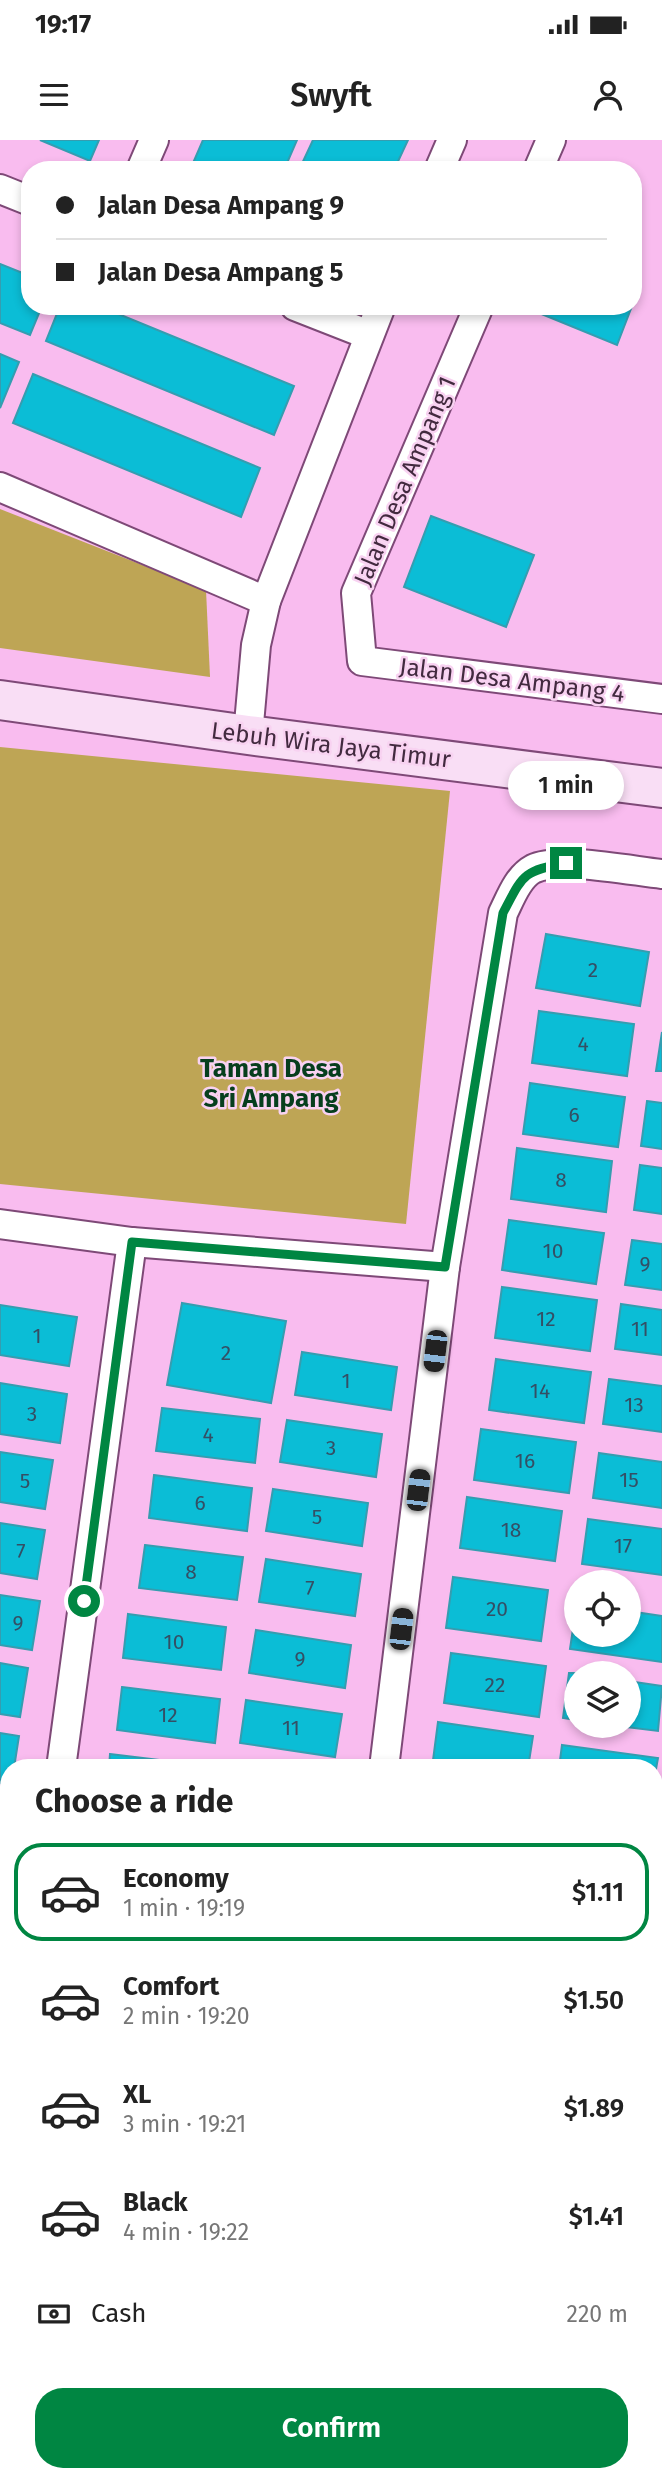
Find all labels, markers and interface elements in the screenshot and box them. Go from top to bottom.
text: 19:17 [35,9,91,40]
icon: menu [35,76,73,114]
text: Swyft [290,76,372,114]
icon: person [589,76,627,114]
text: Jalan Desa Ampang 9 [98,190,344,221]
text: Jalan Desa Ampang 5 [98,257,343,288]
street label: Jalan Desa Ampang 1 [348,372,462,590]
street label: Jalan Desa Ampang 4 [398,652,626,708]
street label: Lebuh Wira Jaya Timur [210,716,453,774]
callout: 1 min [508,762,624,810]
text: 1 min [538,771,594,799]
route end [550,847,582,879]
house number: 2 [588,957,598,983]
house number: 4 [577,1031,589,1057]
district label: Taman Desa Sri Ampang [200,1053,342,1114]
house number: 6 [568,1102,580,1128]
house number: 8 [555,1167,567,1193]
house number: 10 [543,1238,563,1264]
house number: 9 [639,1251,651,1277]
house number: 12 [536,1306,556,1332]
house number: 11 [631,1316,649,1342]
house number: 1 [32,1323,42,1349]
car [423,1329,448,1373]
house number: 2 [221,1340,231,1366]
house number: 1 [341,1368,351,1394]
house number: 14 [530,1378,550,1404]
house number: 13 [624,1392,644,1418]
house number: 3 [27,1401,37,1427]
house number: 4 [202,1422,214,1448]
house number: 3 [326,1435,336,1461]
house number: 16 [515,1448,535,1474]
house number: 15 [619,1467,639,1493]
house number: 5 [20,1468,30,1494]
car [406,1468,431,1512]
house number: 6 [194,1490,206,1516]
house number: 5 [312,1504,322,1530]
house number: 18 [501,1517,521,1543]
house number: 17 [614,1533,632,1559]
house number: 7 [16,1538,26,1564]
house number: 8 [185,1559,197,1585]
map controls [564,1570,641,1738]
button: locate [564,1570,641,1647]
house number: 7 [305,1575,315,1601]
route start [68,1585,100,1617]
house number: 20 [486,1596,508,1622]
car [389,1607,414,1651]
house number: 9 [12,1610,24,1636]
house number: 10 [164,1629,184,1655]
house number: 9 [294,1646,306,1672]
button: layers [564,1661,641,1738]
house number: 22 [485,1672,505,1698]
house number: 12 [158,1702,178,1728]
house number: 11 [282,1715,300,1741]
text: Choose a ride [35,1782,233,1820]
icon: car [39,1861,102,1924]
text: Economy [123,1863,229,1894]
text: $1.11 [572,1877,624,1908]
text: 1 min · 19:19 [123,1894,245,1922]
icon: car [39,1969,102,2032]
text: Comfort [123,1971,219,2002]
text: $1.50 [564,1985,624,2016]
text: 2 min · 19:20 [123,2002,250,2030]
icon: car [39,2077,102,2140]
text: XL [123,2079,151,2110]
text: $1.89 [564,2093,624,2124]
text: 3 min · 19:21 [123,2110,246,2138]
icon: car [39,2185,102,2248]
text: Black [123,2187,188,2218]
text: $1.41 [569,2201,624,2232]
text: 4 min · 19:22 [123,2218,249,2246]
icon: cash [35,2295,73,2333]
text: Cash [91,2298,147,2329]
text: 220 m [567,2300,628,2328]
button: Confirm [35,2388,628,2468]

